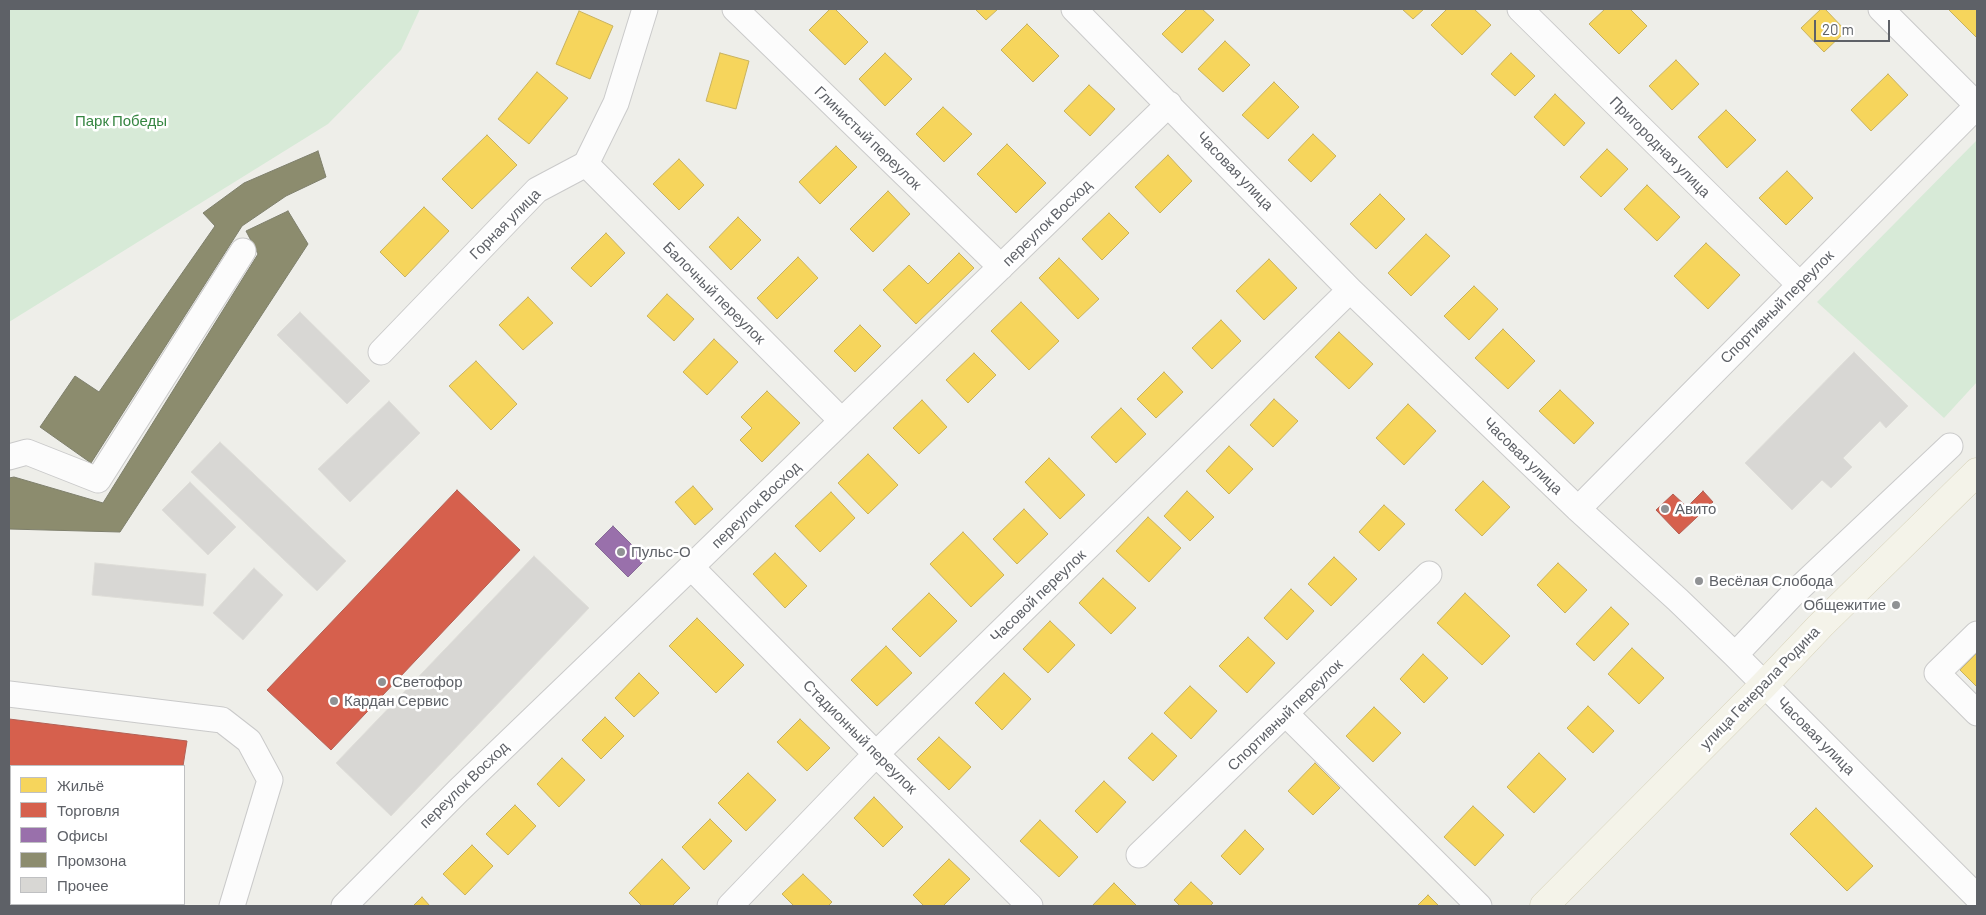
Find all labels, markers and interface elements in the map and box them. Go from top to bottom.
scale bar [1816,10,1892,42]
text: 20 m [1822,20,1854,38]
street label: Глинистый переулок [811,82,925,194]
street label: Пригородная улица [1606,93,1714,201]
park label: Парк Победы [75,112,167,130]
street label: Часовая улица [1193,128,1277,214]
street label: переулок Восход [999,176,1095,270]
street label: Горная улица [466,185,544,263]
street label: Балочный переулок [659,238,769,348]
street label: Спортивный переулок [1717,247,1837,367]
street label: Часовая улица [1480,414,1566,498]
street label: переулок Восход [708,458,804,552]
place label: Авито [1675,500,1716,518]
marker: Авито [1659,503,1671,515]
place label: Пульс-О [631,543,691,561]
marker: Пульс-О [615,546,627,558]
street label: Часовой переулок [986,546,1090,646]
place label: Весёлая Слобода [1709,572,1833,590]
marker: Весёлая Слобода [1693,575,1705,587]
place label: Общежитие [1803,596,1886,614]
marker: Общежитие [1890,599,1902,611]
street label: улица Генерала Родина [1696,623,1824,753]
street label: Спортивный переулок [1224,655,1346,775]
place label: Светофор [392,673,463,691]
marker: Светофор [376,676,388,688]
street label: Стадионный переулок [799,676,921,798]
place label: Кардан Сервис [344,692,449,710]
street label: Часовая улица [1773,693,1859,779]
marker: Кардан Сервис [328,695,340,707]
street label: переулок Восход [416,738,512,832]
legend [10,765,185,905]
text: Жильё [57,776,104,794]
text: Торговля [57,801,120,819]
text: Офисы [57,826,108,844]
text: Промзона [57,851,126,869]
text: Прочее [57,876,109,894]

